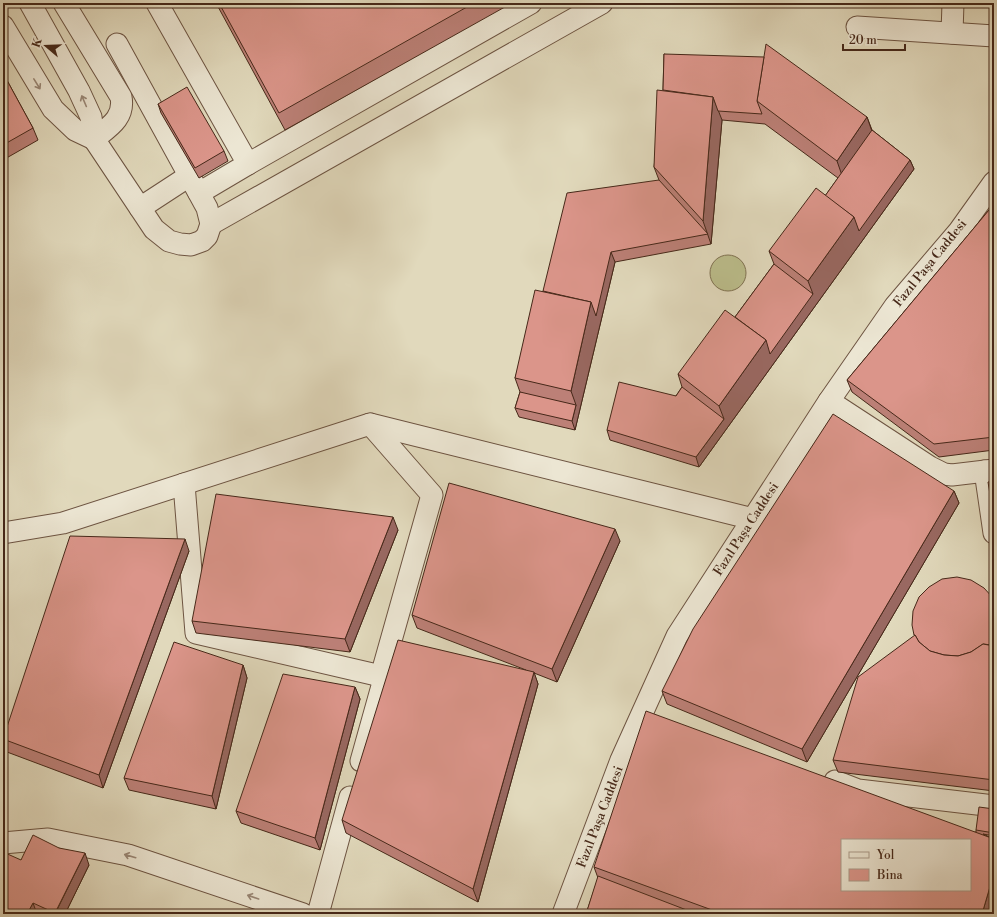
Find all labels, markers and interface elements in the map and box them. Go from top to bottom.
north arrow [26,26,66,66]
scale bar [843,26,905,52]
text: 20 m [849,33,877,48]
text: K [29,36,46,50]
one-way arrow [33,78,41,89]
one-way arrow [80,96,87,108]
street label: Fazıl Paşa Caddesi [890,216,970,310]
street label: Fazıl Paşa Caddesi [710,479,782,579]
street label: Fazıl Paşa Caddesi [573,764,627,870]
legend [841,839,971,891]
text: Yol [876,848,895,863]
one-way arrow [124,852,137,859]
text: Bina [876,868,904,883]
one-way arrow [247,893,260,900]

